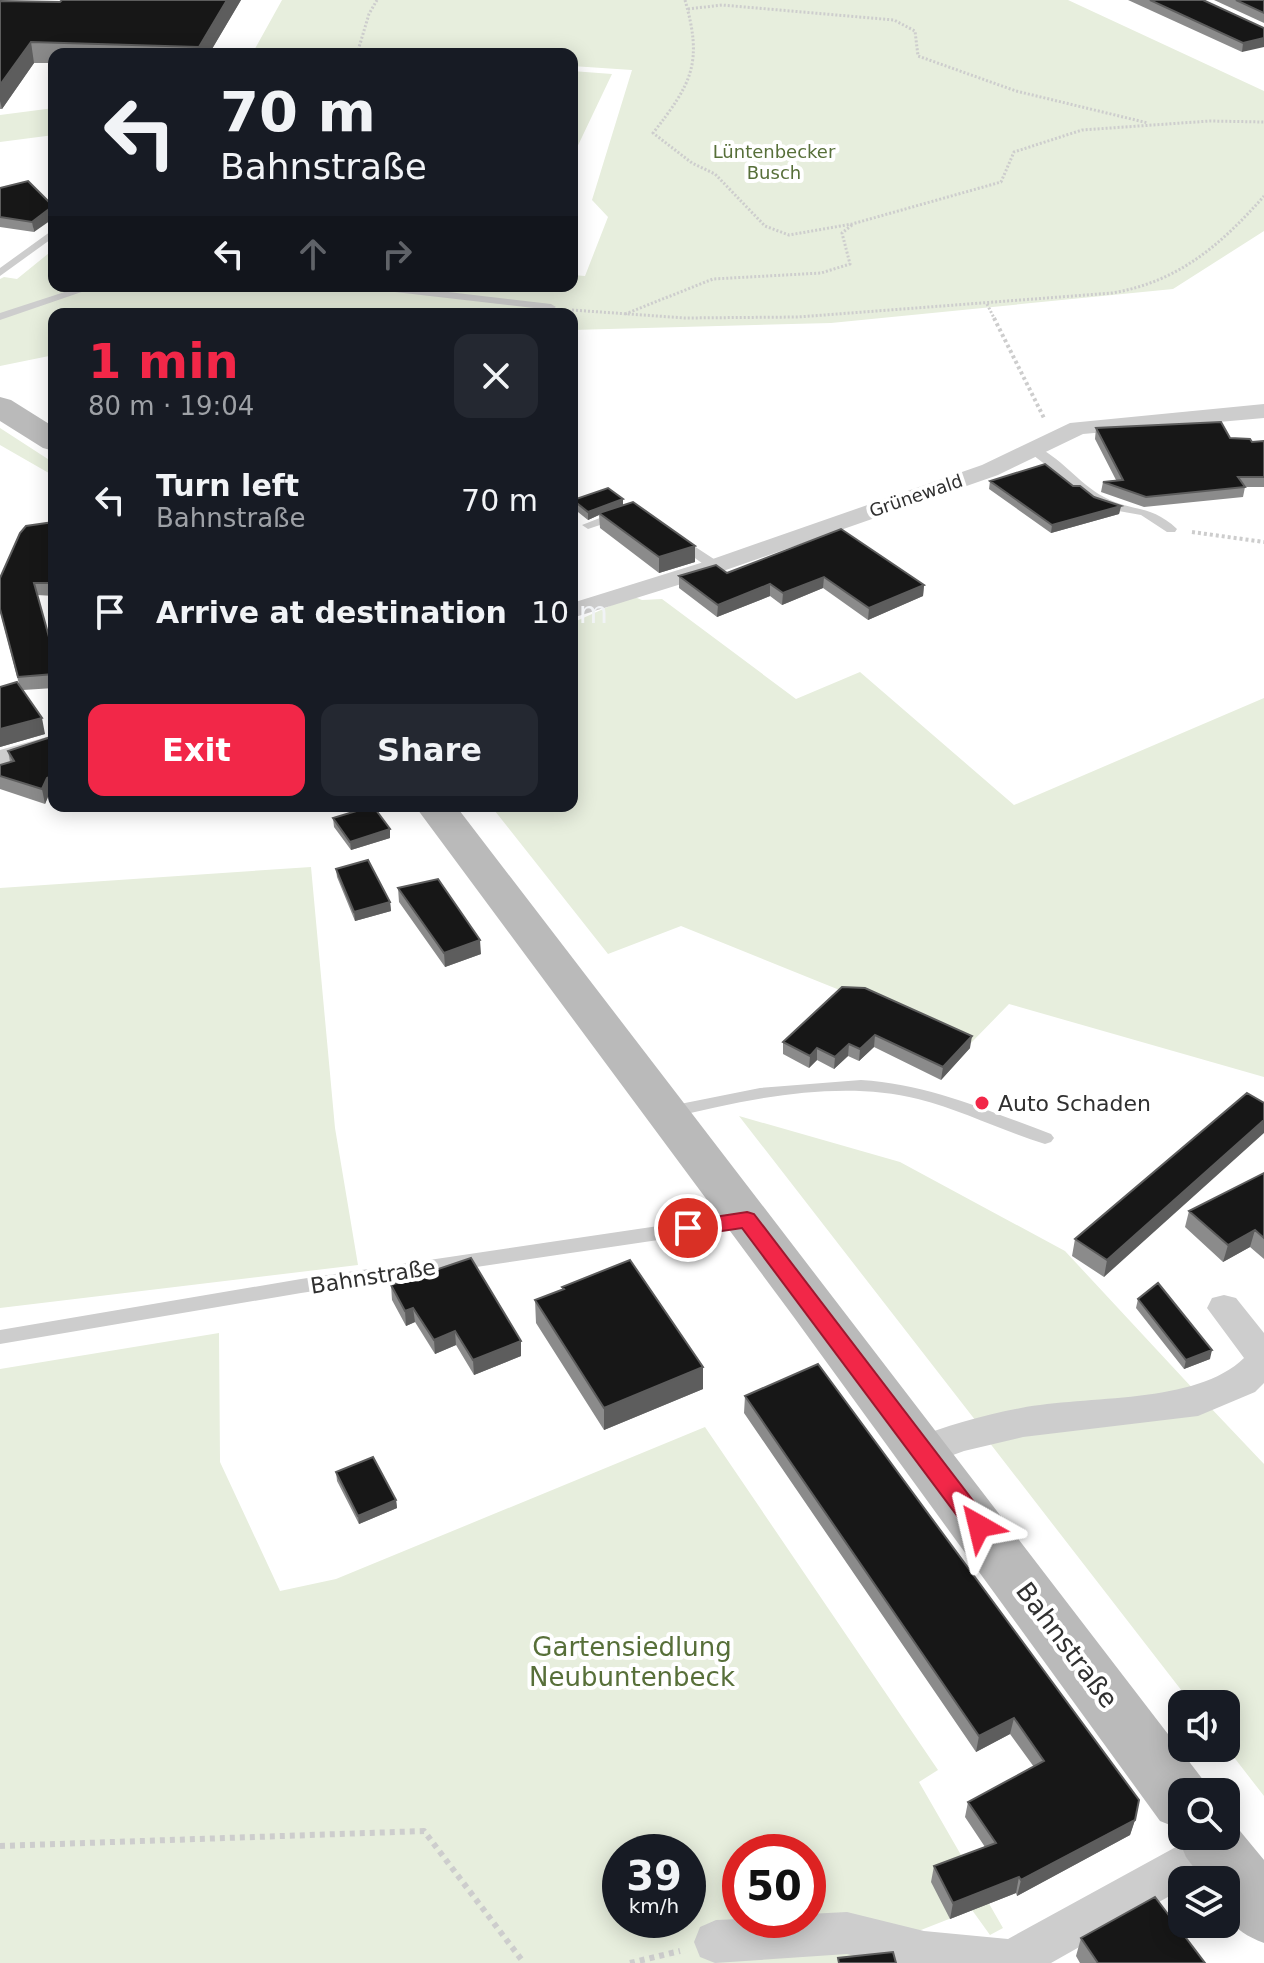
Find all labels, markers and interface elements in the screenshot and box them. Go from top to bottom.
text: 70 m [220,79,376,144]
icon: left [88,80,192,184]
park label: Lüntenbecker Busch [713,141,836,183]
text: Bahnstraße [220,146,427,187]
icon: left [207,232,251,276]
icon: ahead [291,232,335,276]
icon: right [375,232,419,276]
text: 1 min [88,333,239,389]
button: close [454,334,538,418]
text: 80 m · 19:04 [88,391,254,421]
text: Turn left [156,468,299,503]
street label: Grünewald [866,470,965,521]
icon: left [88,478,132,522]
text: 70 m [461,483,538,518]
text: Bahnstraße [156,503,305,533]
icon: arrive [88,590,132,634]
text: Arrive at destination [156,595,507,630]
text: 10 m [531,595,608,630]
button: Exit [88,704,305,796]
button: Share [321,704,538,796]
place label: Auto Schaden [998,1091,1151,1116]
marker: Auto Schaden [973,1094,991,1112]
pin [654,1194,722,1262]
icon: arrive [666,1206,710,1250]
street label: Bahnstraße [309,1254,437,1299]
position arrow [937,1484,1021,1568]
street label: Bahnstraße [1010,1576,1124,1714]
park label: Gartensiedlung Neubuntenbeck [529,1632,735,1692]
map controls [1168,1690,1240,1938]
button: sound [1168,1690,1240,1762]
button: search [1168,1778,1240,1850]
speed limit sign: 50 [722,1834,826,1938]
text: 39 [626,1853,682,1899]
button: layers [1168,1866,1240,1938]
text: km/h [629,1894,679,1918]

